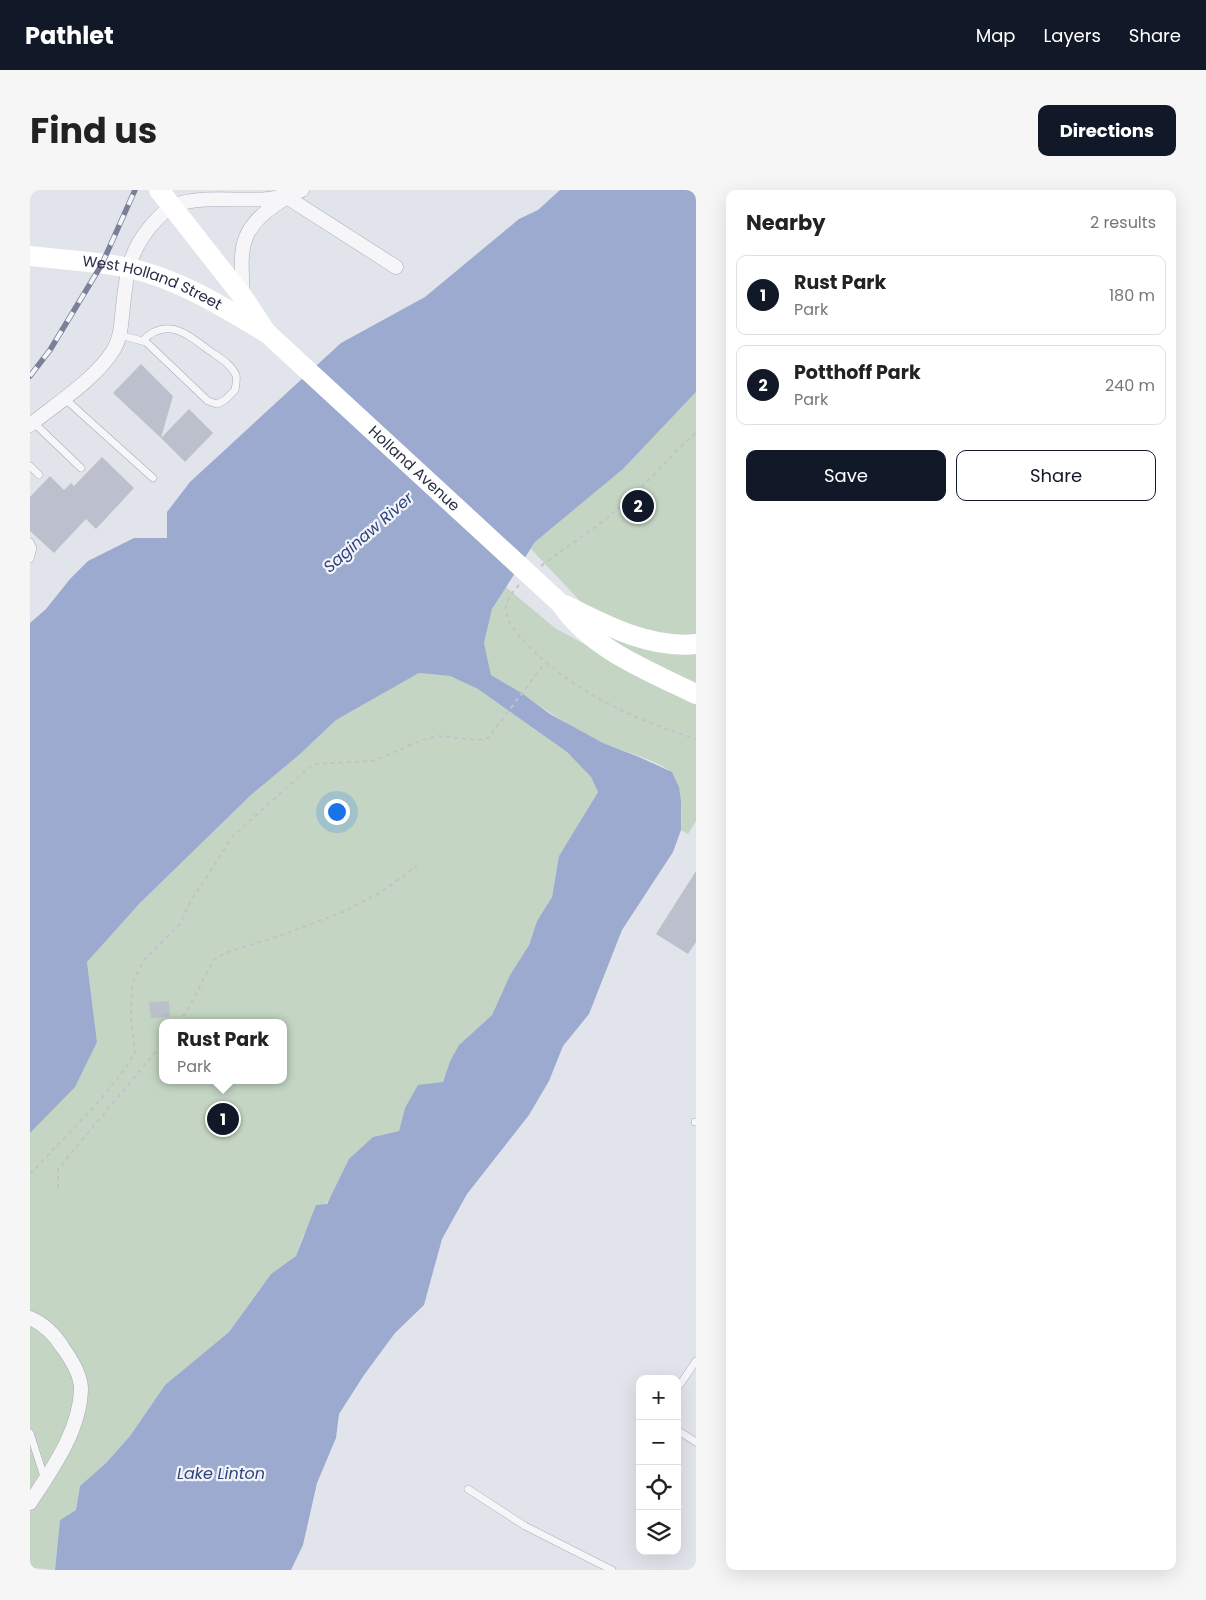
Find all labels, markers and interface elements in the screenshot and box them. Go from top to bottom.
text: Pathlet [25,19,114,52]
text: Map [976,23,1016,48]
text: Layers [1044,23,1101,48]
text: Share [1129,23,1181,48]
button: Directions [1038,105,1176,156]
text: Find us [30,106,157,155]
text: Nearby [746,208,826,237]
text: 2 results [1090,211,1156,234]
street label: West Holland Street [81,250,226,315]
text: Rust Park [794,269,886,296]
text: 1 [760,284,766,307]
text: 180 m [1109,284,1155,307]
text: Park [794,298,828,321]
text: Potthoff Park [794,359,921,386]
text: 2 [758,374,768,397]
text: 240 m [1105,374,1155,397]
text: Park [794,388,828,411]
street label: Holland Avenue [364,421,465,516]
button: Save [746,450,946,501]
button: Share [956,450,1156,501]
water label: Saginaw River [318,486,419,578]
pin: 2 [622,487,654,525]
your location [324,799,350,825]
popup [159,1019,287,1084]
text: Rust Park [177,1026,269,1053]
text: Park [177,1055,211,1078]
pin: 1 [207,1100,239,1138]
map controls [636,1375,681,1555]
button: + [636,1375,681,1420]
button: − [636,1420,681,1465]
water label: Lake Linton [177,1462,265,1485]
button: locate [636,1465,681,1510]
button: layers [636,1510,681,1555]

